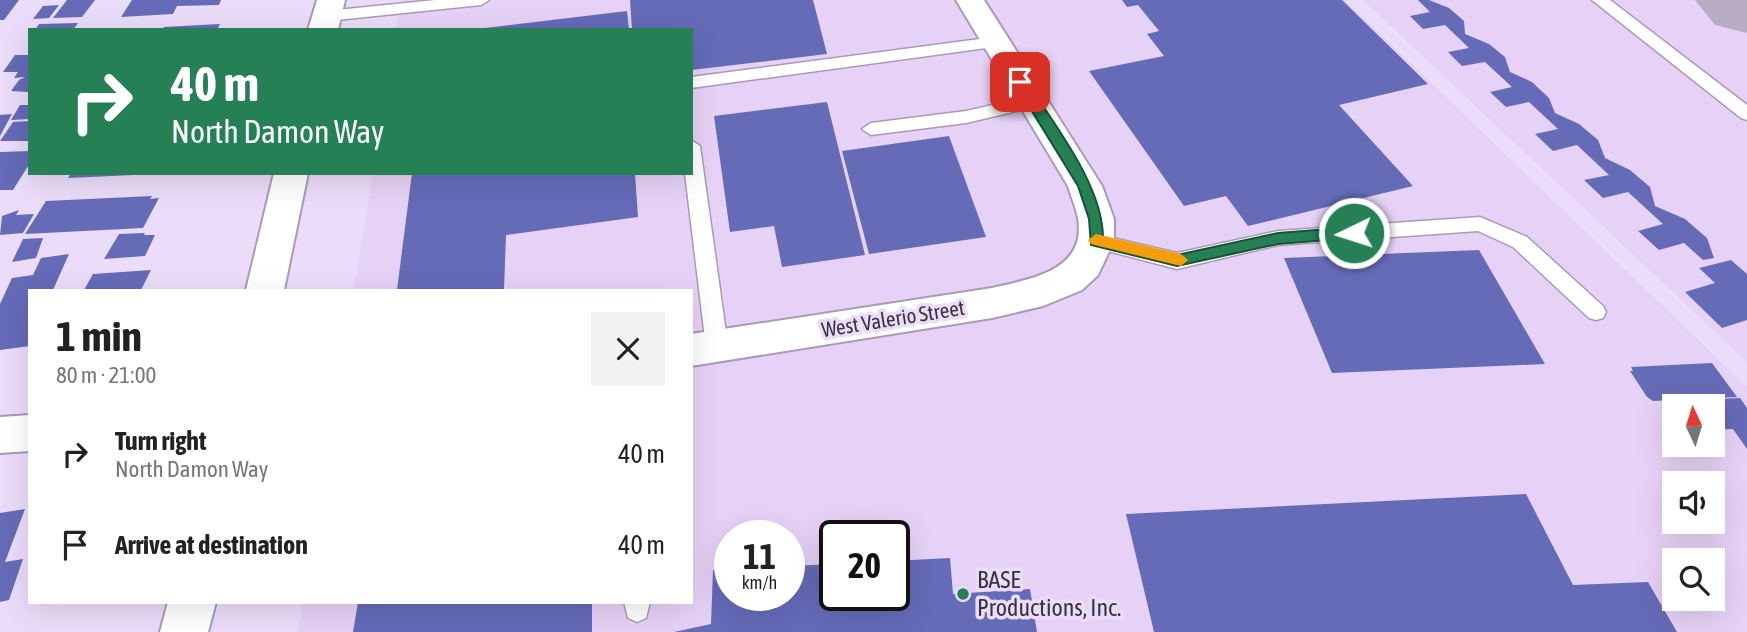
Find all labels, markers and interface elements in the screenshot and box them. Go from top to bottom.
pin [990,52,1050,112]
text: 40 m [171,55,259,111]
icon: right [56,56,147,147]
icon: arrive [1001,63,1039,101]
text: North Damon Way [171,113,384,150]
position arrow [1317,196,1391,270]
street label: West Valerio Street [820,295,966,341]
text: 1 min [56,312,142,360]
button: close [591,312,665,386]
text: 80 m · 21:00 [56,362,156,388]
north arrow [1662,394,1726,457]
map controls [1662,394,1725,611]
text: Turn right [115,426,206,456]
icon: right [56,435,94,473]
text: 40 m [618,439,665,469]
text: North Damon Way [115,456,268,482]
button: sound [1662,471,1725,534]
speed limit sign: 20 [819,520,910,611]
icon: arrive [56,526,94,564]
text: Arrive at destination [115,530,308,560]
text: 40 m [618,530,665,560]
text: 11 [743,536,776,576]
button: search [1662,548,1725,611]
place label: BASE Productions, Inc. [977,566,1121,621]
text: km/h [742,572,777,593]
marker: BASE Productions, Inc. [955,586,971,602]

